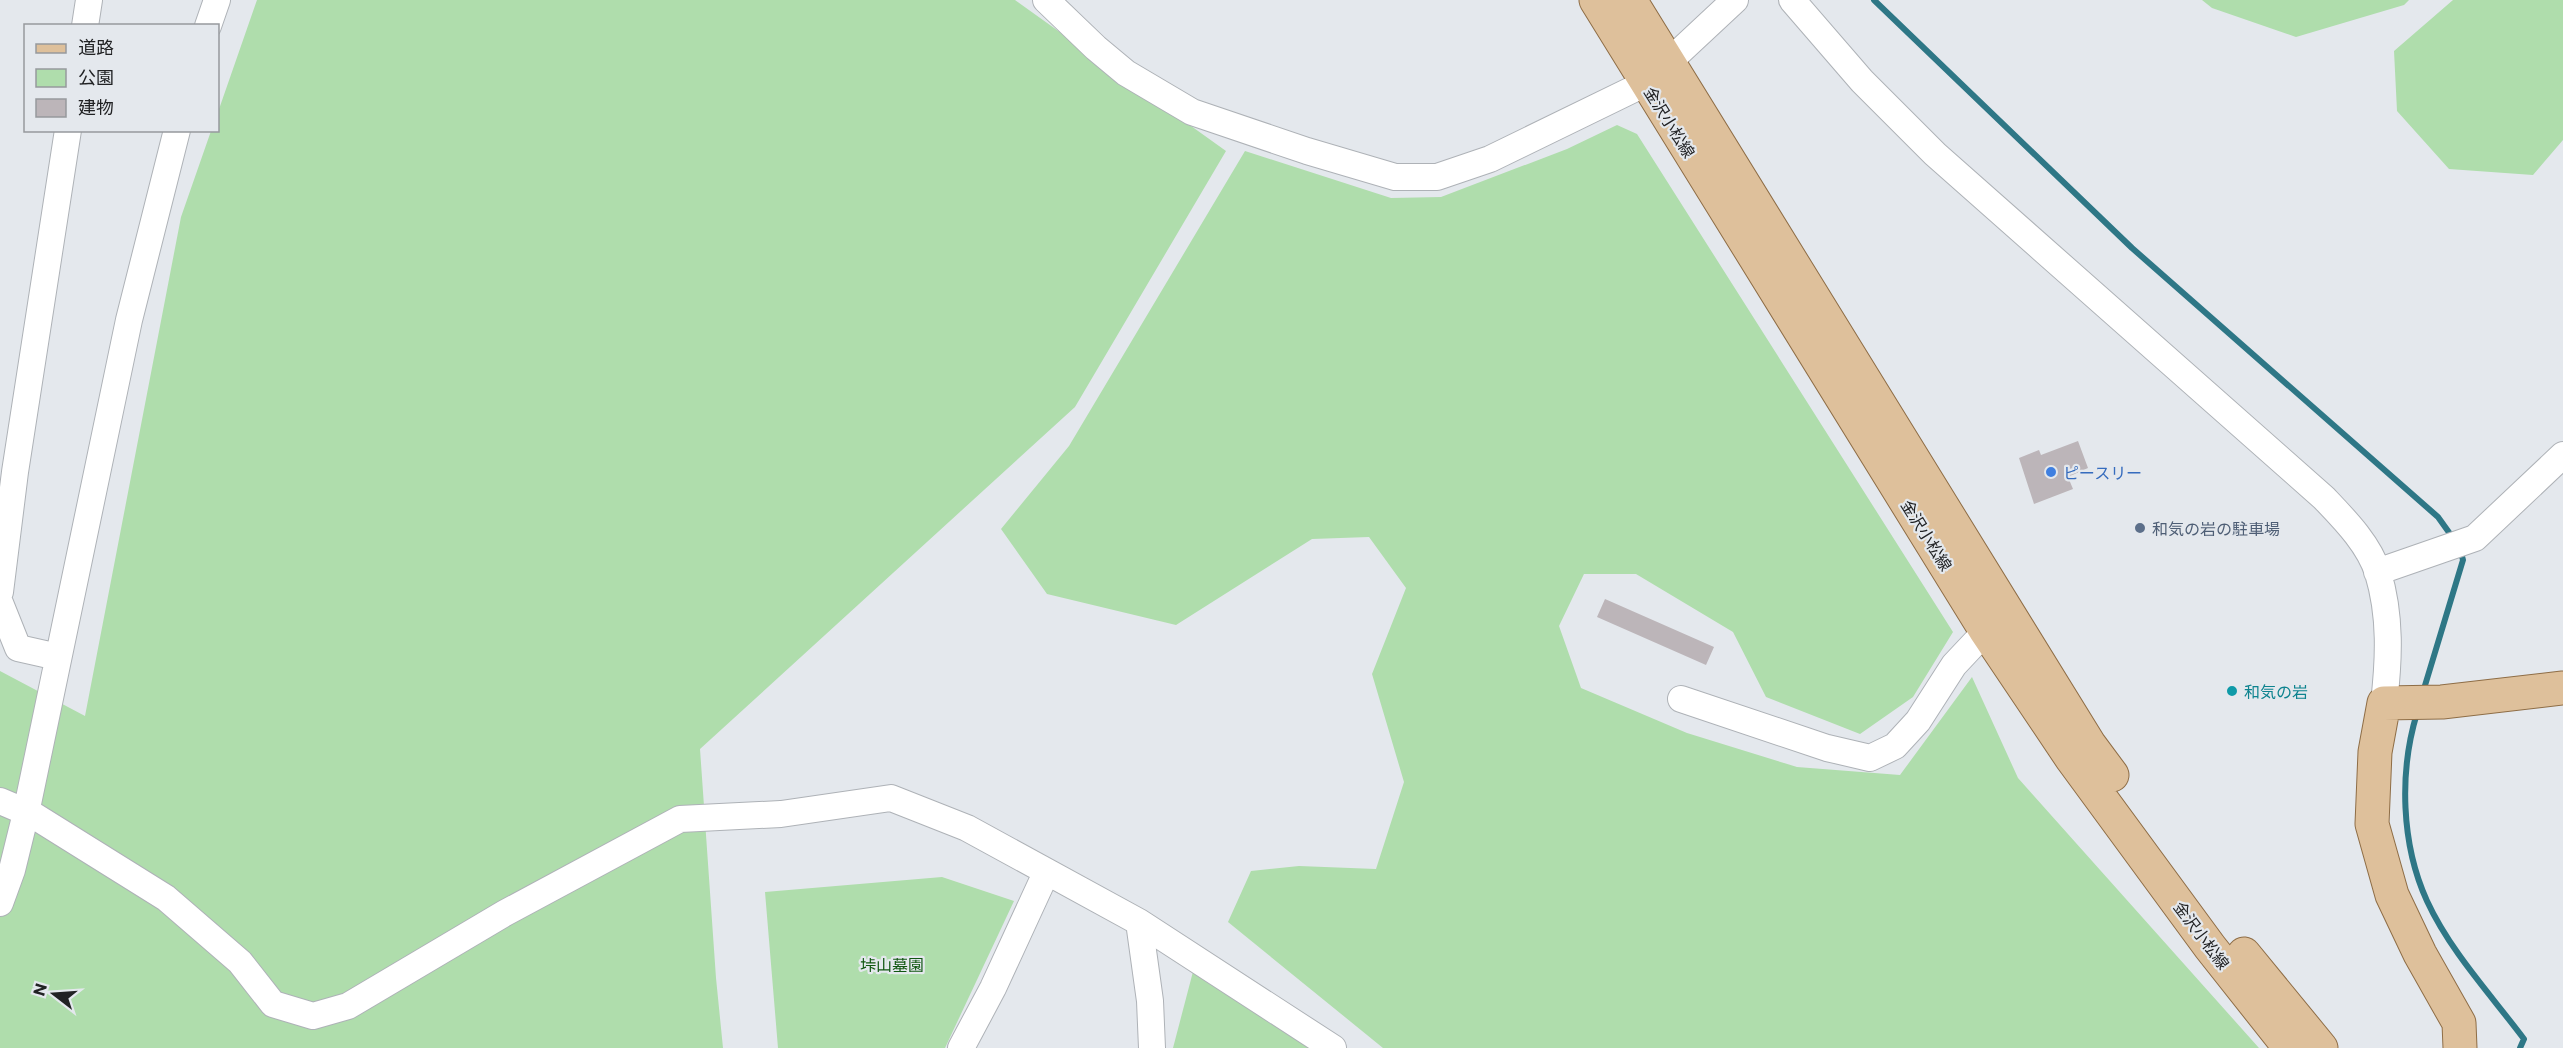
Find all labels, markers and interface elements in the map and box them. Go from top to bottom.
legend [24,24,219,132]
text: 道路 [78,36,114,58]
text: 公園 [78,66,114,88]
street label: 金沢小松線 [1641,83,1699,161]
text: 建物 [78,96,114,118]
place label: ピースリー [2063,463,2142,482]
marker: ピースリー [2044,465,2058,479]
street label: 金沢小松線 [1898,496,1956,574]
place label: 和気の岩の駐車場 [2152,519,2280,538]
marker: 和気の岩の駐車場 [2133,521,2147,535]
place label: 和気の岩 [2244,682,2308,701]
marker: 和気の岩 [2225,684,2239,698]
street label: 金沢小松線 [2170,897,2234,973]
park label: 垰山墓園 [860,955,924,974]
north arrow [24,964,84,1024]
text: N [28,981,50,998]

